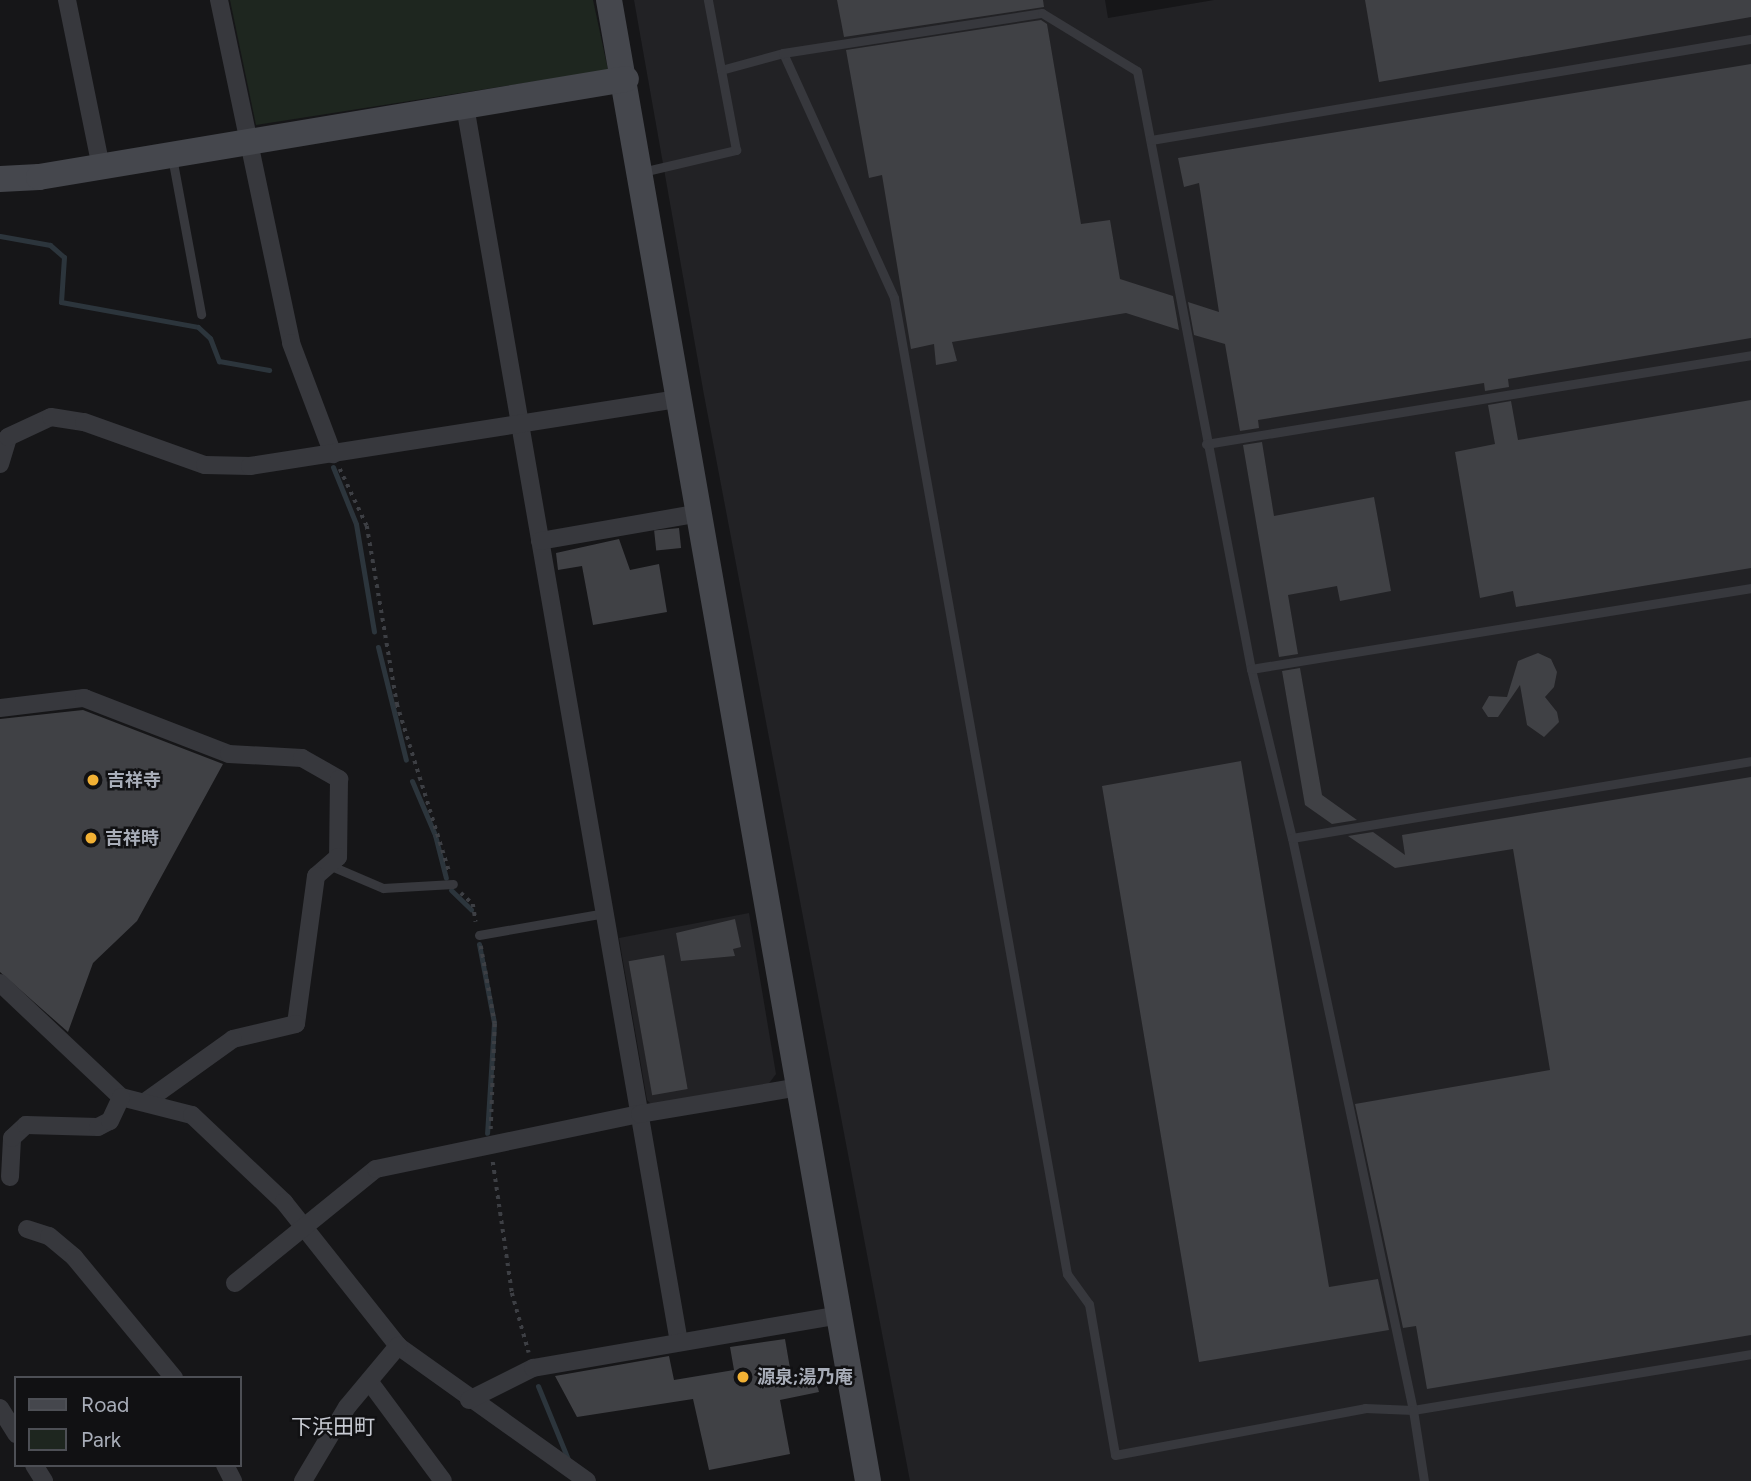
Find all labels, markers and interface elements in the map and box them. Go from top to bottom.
place label: 吉祥寺 [107,769,161,791]
marker: 吉祥寺 [85,772,101,788]
place label: 吉祥時 [105,827,159,849]
marker: 吉祥時 [83,830,99,846]
place label: 源泉;湯乃庵 [757,1366,852,1388]
marker: 源泉;湯乃庵 [735,1369,751,1385]
legend [14,1376,242,1467]
text: Road [81,1392,129,1417]
district label: 下浜田町 [291,1414,375,1440]
text: Park [81,1427,121,1452]

